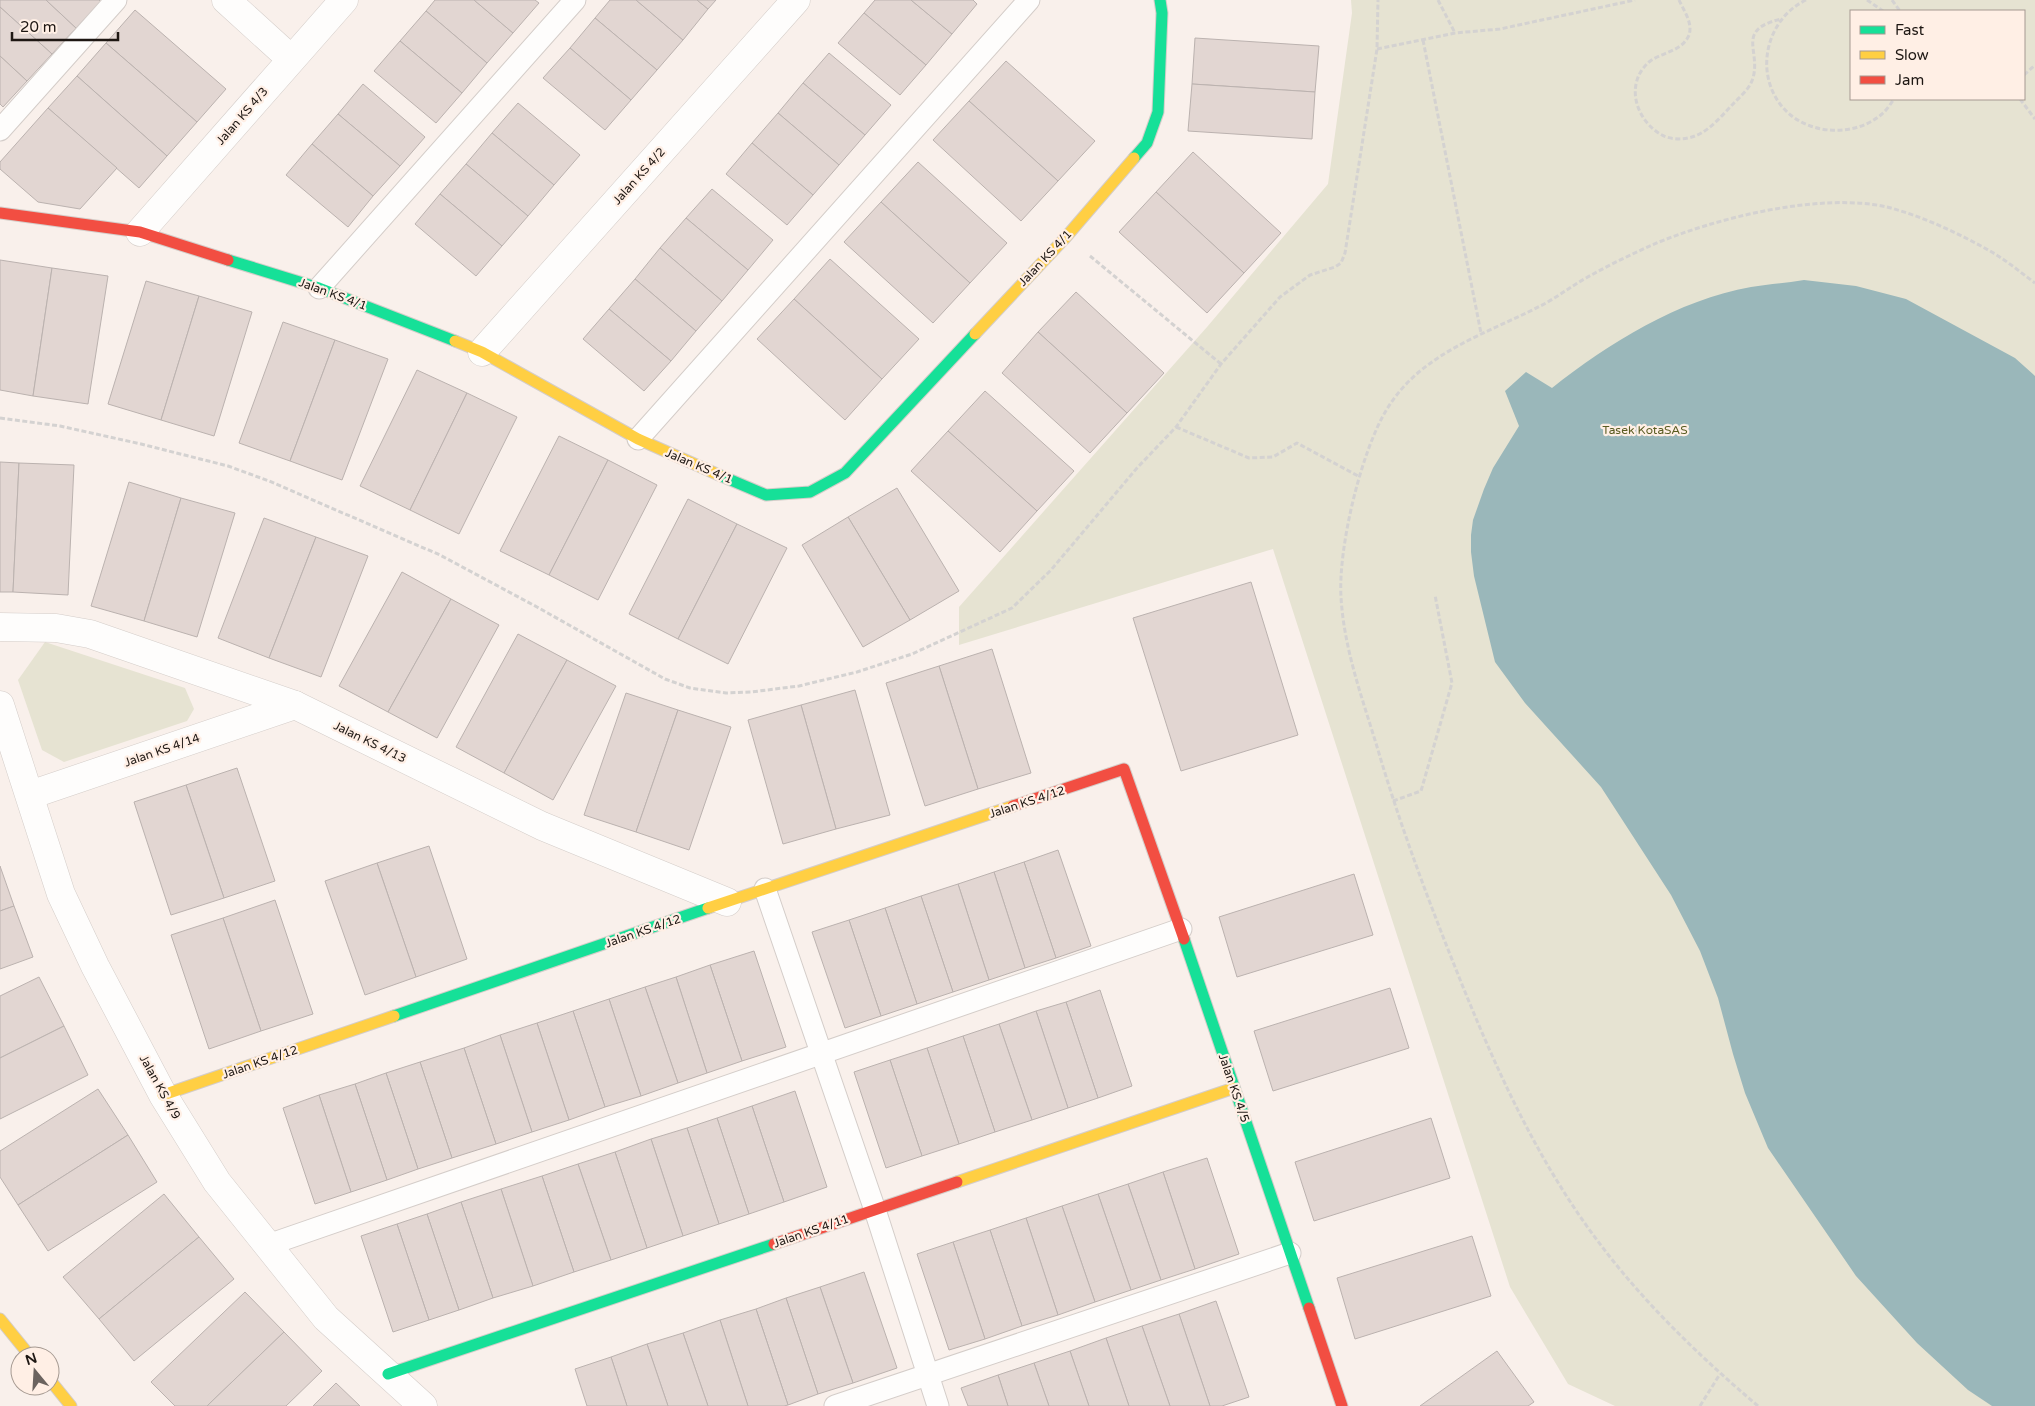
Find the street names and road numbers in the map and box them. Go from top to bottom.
street label: Jalan KS 4/3 [213,84,271,148]
street label: Jalan KS 4/2 [610,145,668,207]
street label: Jalan KS 4/1 [1016,227,1074,289]
street label: Jalan KS 4/1 [297,275,369,313]
street label: Jalan KS 4/1 [663,446,735,486]
street label: Jalan KS 4/13 [331,718,409,766]
street label: Jalan KS 4/14 [122,730,202,769]
street label: Jalan KS 4/12 [987,783,1067,821]
street label: Jalan KS 4/12 [603,912,683,950]
street label: Jalan KS 4/12 [220,1043,300,1081]
street label: Jalan KS 4/9 [137,1052,183,1122]
street label: Jalan KS 4/5 [1216,1052,1252,1124]
street label: Jalan KS 4/11 [771,1212,851,1250]

